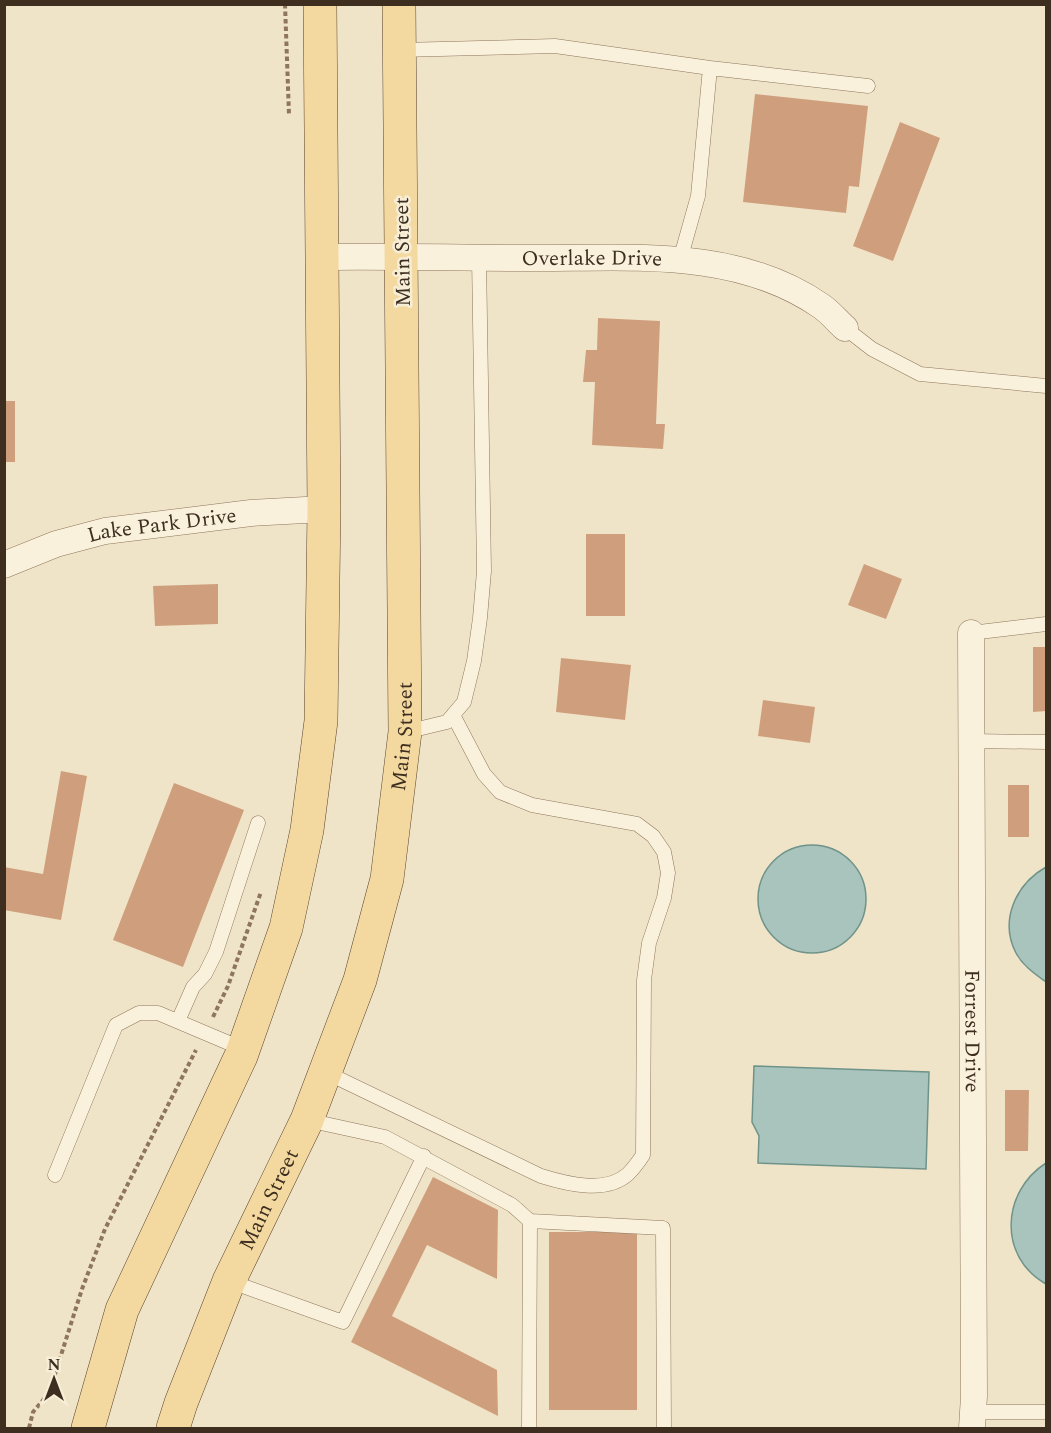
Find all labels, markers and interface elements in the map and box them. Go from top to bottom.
street label: Main Street [386,197,420,307]
street label: Overlake Drive [522,242,663,276]
street label: Lake Park Drive [84,500,238,552]
street label: Main Street [383,682,422,793]
street label: Forrest Drive [955,969,988,1093]
street label: Main Street [231,1144,308,1256]
north arrow [24,1349,84,1409]
text: N [47,1353,61,1377]

